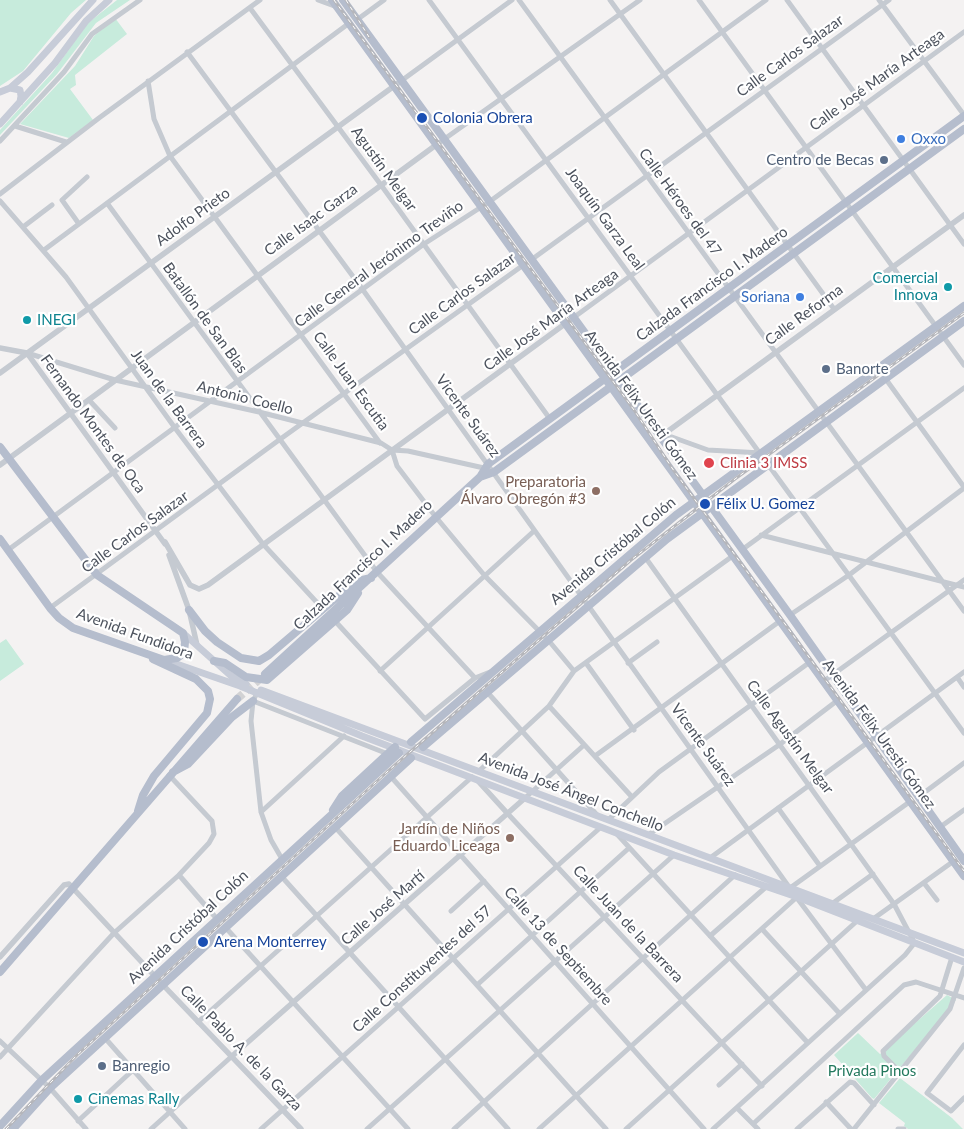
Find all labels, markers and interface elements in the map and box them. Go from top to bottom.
street label: Calle Carlos Salazar [733,11,847,101]
street label: Calle José María Arteaga [806,25,948,135]
place label: Colonia Obrera [433,109,533,127]
marker: Colonia Obrera [415,111,429,125]
street label: Agustín Melgar [347,123,421,215]
place label: Oxxo [911,130,946,148]
marker: Oxxo [895,133,907,145]
street label: Calle Héroes del 47 [635,145,725,259]
place label: Centro de Becas [766,151,874,169]
marker: Centro de Becas [878,154,890,166]
street label: Joaquín Garza Leal [562,164,648,274]
street label: Calle Isaac Garza [261,180,361,260]
street label: Adolfo Prieto [152,184,234,250]
street label: Calle General Jerónimo Treviño [291,197,467,331]
street label: Calzada Francisco I. Madero [633,223,791,345]
street label: Calle Carlos Salazar [405,249,519,339]
street label: Batallón de San Blas [159,259,251,377]
street label: Calle José María Arteaga [480,265,622,375]
place label: Comercial Innova [872,269,938,304]
street label: Calle Reforma [762,281,846,349]
marker: Comercial Innova [942,281,954,293]
place label: Soriana [741,288,790,306]
marker: Soriana [794,291,806,303]
place label: INEGI [37,311,76,329]
marker: INEGI [21,314,33,326]
street label: Avenida Félix Uresti Gómez [581,327,701,483]
street label: Calle Juan Escutia [309,328,393,434]
street label: Juan de la Barrera [127,346,211,452]
street label: Fernando Montes de Oca [37,351,149,497]
place label: Banorte [836,360,889,378]
marker: Banorte [820,363,832,375]
street label: Vicente Suárez [432,371,504,461]
street label: Antonio Coello [195,377,295,419]
place label: Clinia 3 IMSS [720,454,807,472]
marker: Clinia 3 IMSS [702,456,716,470]
place label: Preparatoria Álvaro Obregón #3 [461,473,586,508]
marker: Preparatoria Álvaro Obregón #3 [590,485,602,497]
street label: Calle Carlos Salazar [78,487,192,577]
street label: Avenida Cristóbal Colón [547,493,679,609]
place label: Félix U. Gomez [716,495,815,513]
street label: Calzada Francisco I. Madero [290,496,436,634]
marker: Félix U. Gomez [698,497,712,511]
street label: Avenida Fundidora [74,605,196,663]
street label: Avenida Félix Uresti Gómez [819,656,939,812]
street label: Calle Agustín Melgar [743,677,837,797]
street label: Vicente Suárez [667,700,739,790]
street label: Avenida José Ángel Conchello [476,748,666,836]
place label: Jardín de Niños Eduardo Liceaga [393,820,500,855]
marker: Jardín de Niños Eduardo Liceaga [504,832,516,844]
street label: Calle Juan de la Barrera [569,862,687,986]
street label: Avenida Cristóbal Colón [124,867,252,987]
street label: Calle José Martí [337,867,429,949]
street label: Calle 13 de Septiembre [500,883,616,1009]
street label: Calle Constituyentes del 57 [349,902,495,1036]
place label: Arena Monterrey [214,933,327,951]
marker: Arena Monterrey [196,935,210,949]
street label: Calle Pablo A. de la Garza [176,982,306,1114]
place label: Banregio [112,1057,170,1075]
marker: Banregio [96,1060,108,1072]
park label: Privada Pinos [828,1062,916,1080]
place label: Cinemas Rally [88,1090,180,1108]
marker: Cinemas Rally [72,1093,84,1105]

